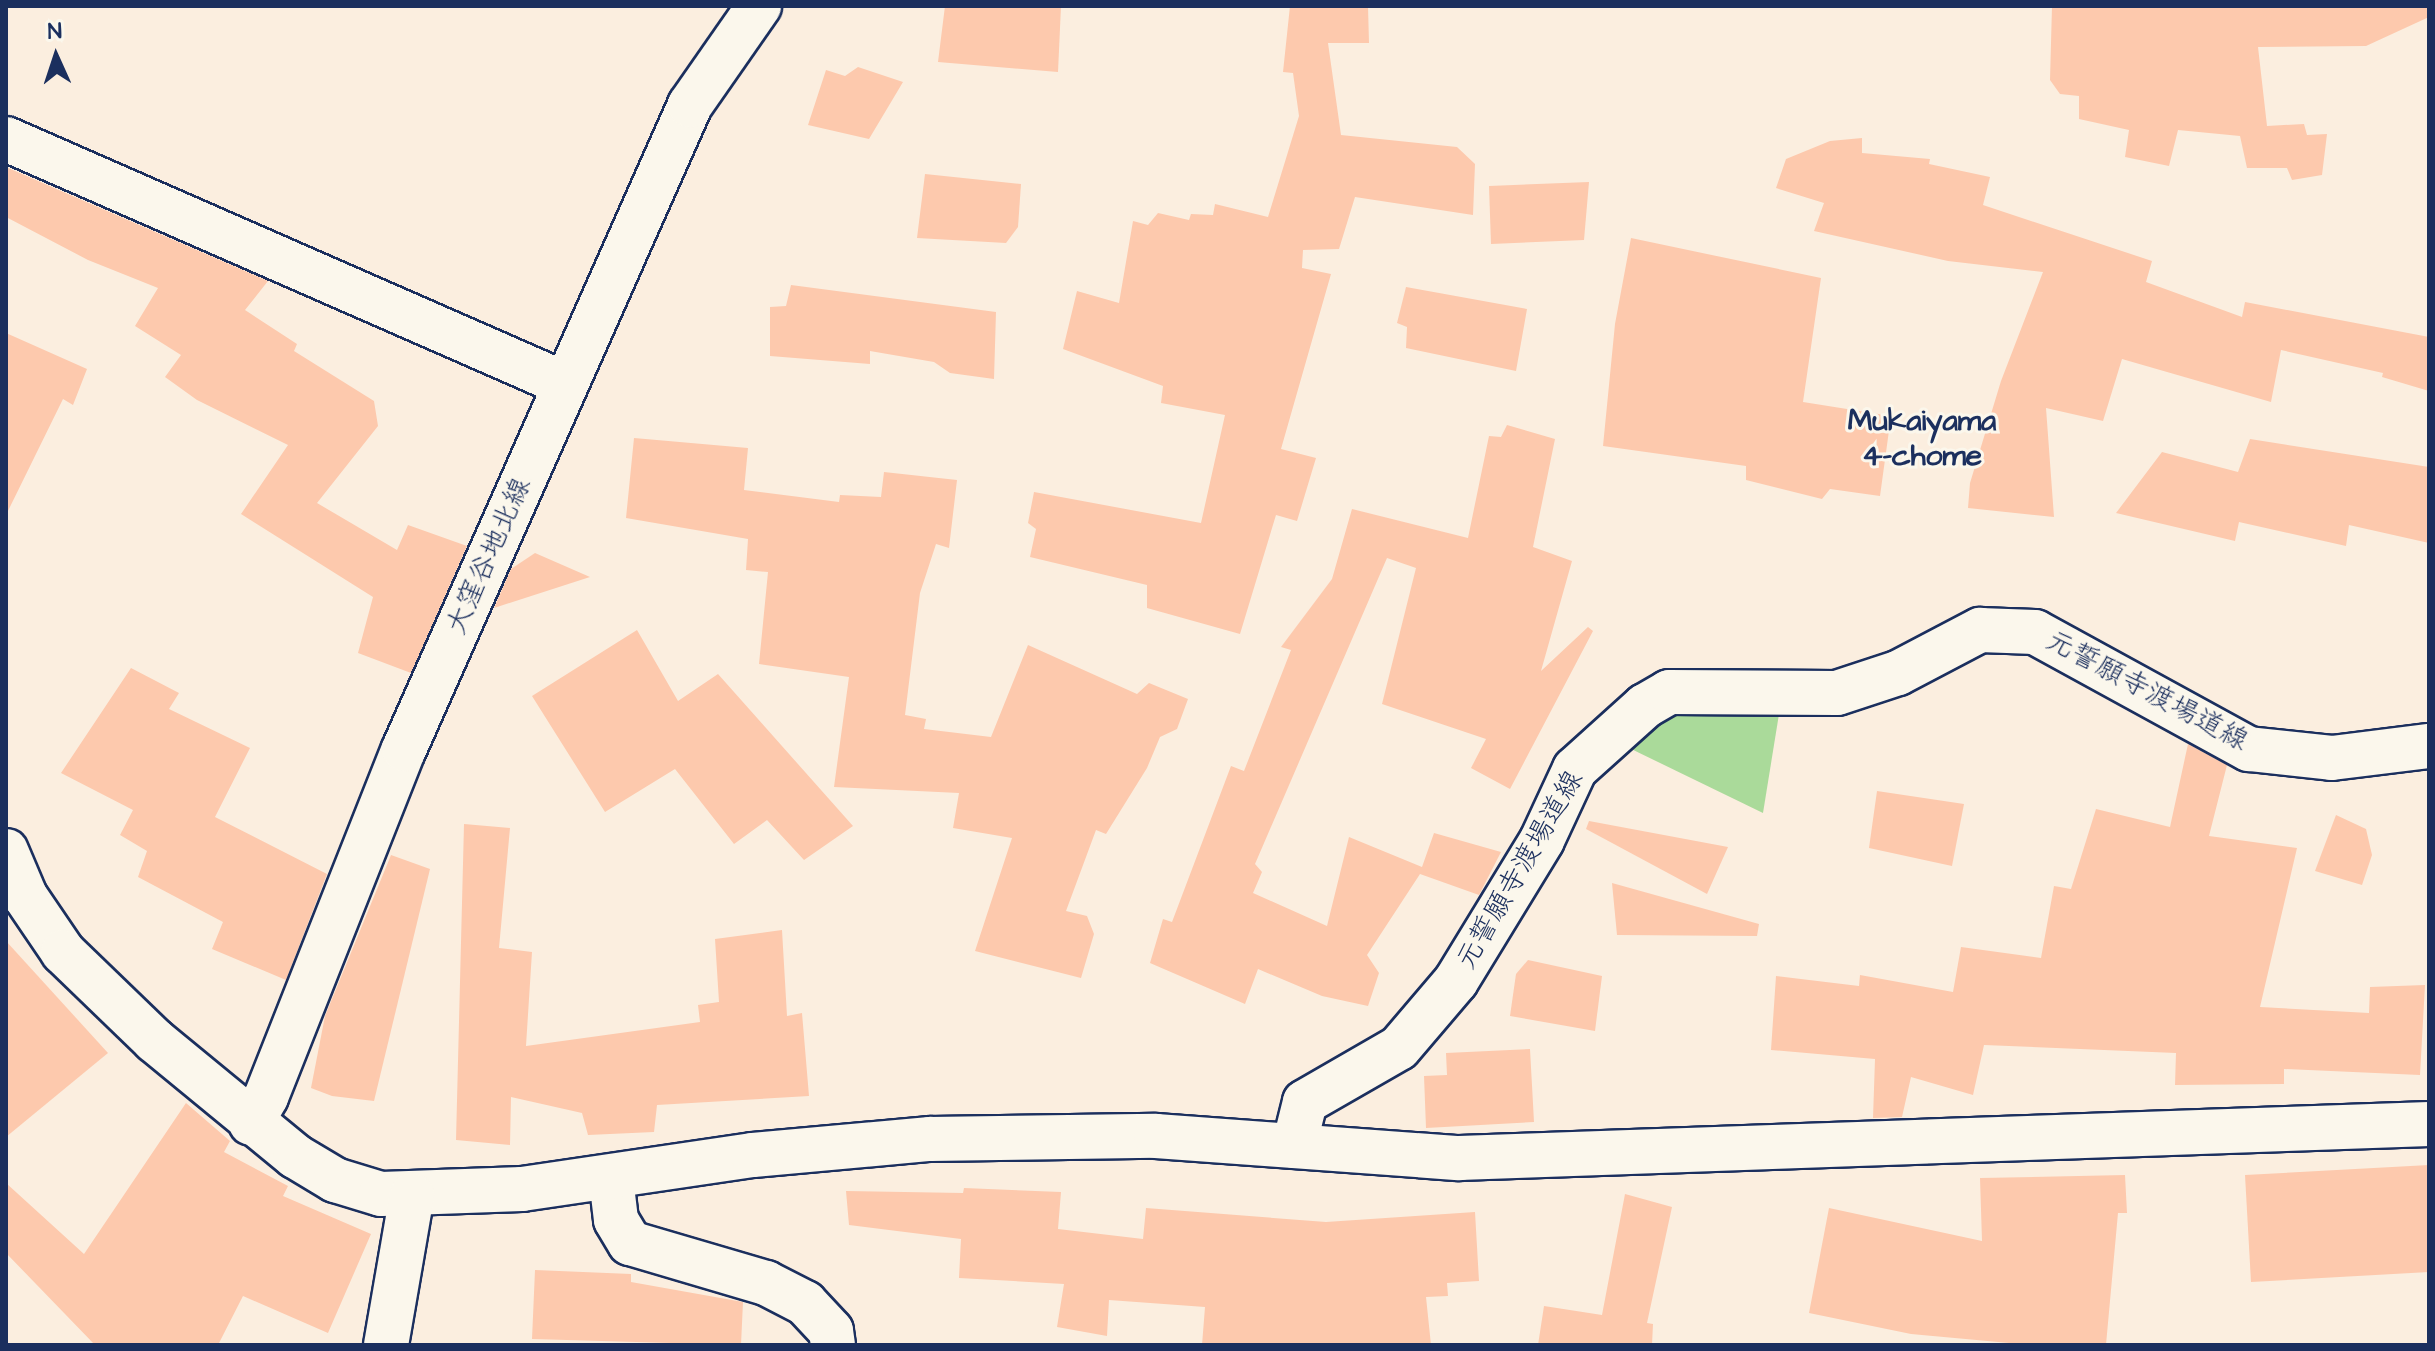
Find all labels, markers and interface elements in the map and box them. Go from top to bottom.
north arrow [16,16,96,96]
text: N [47,16,62,47]
district label: Mukaiyama 4-chome [1848,403,1996,474]
street label: 大窪谷地北線 [439,472,539,640]
street label: 元誓願寺渡場道線 [2040,624,2254,758]
street label: 元誓願寺渡場道線 [1449,765,1591,975]

